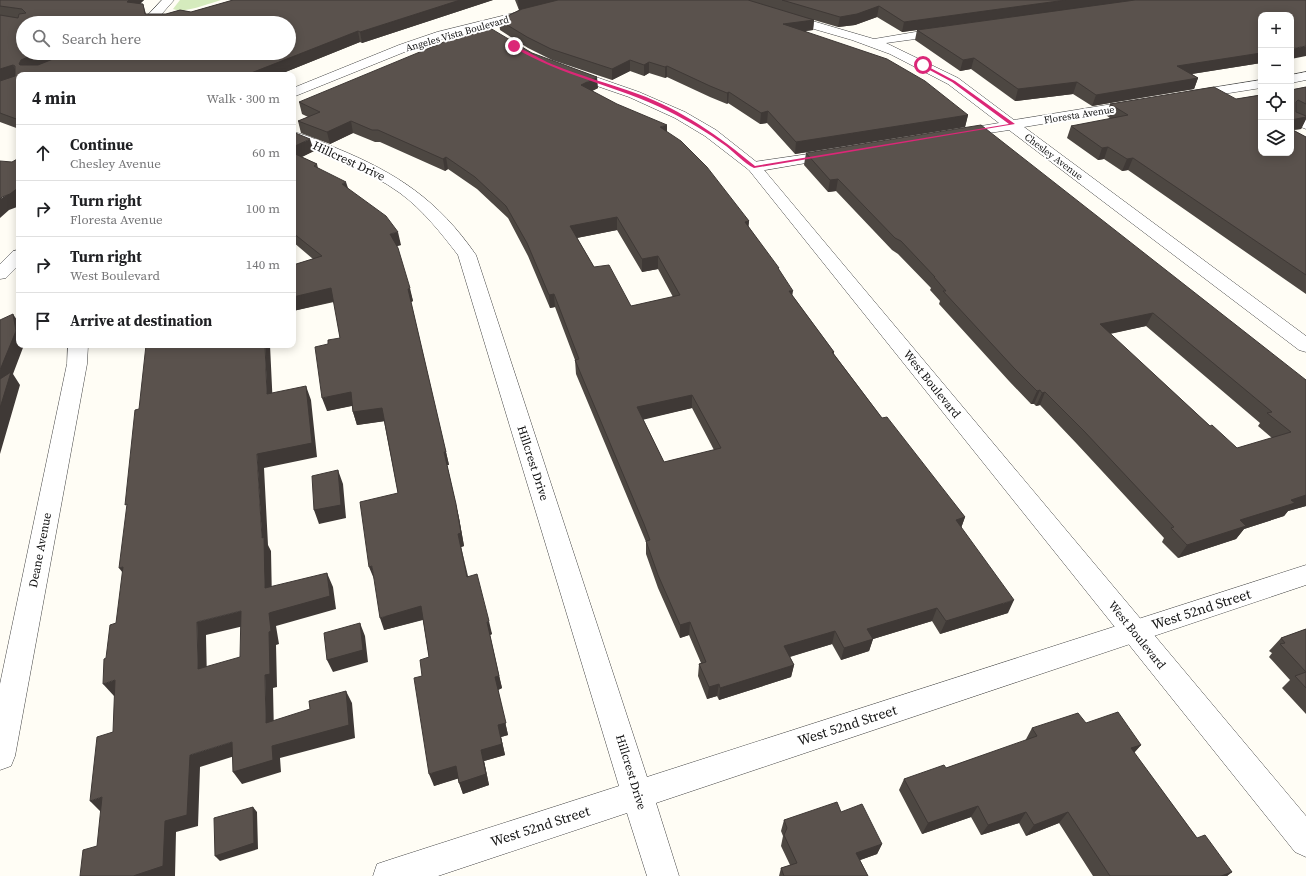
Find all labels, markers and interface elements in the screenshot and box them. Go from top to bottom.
street label: Angeles Vista Boulevard [404,12,511,54]
map controls [1258,12,1294,156]
button: + [1258,12,1294,48]
search box [16,16,296,60]
icon: search [30,27,52,49]
text: Search here [62,28,141,49]
route end [505,37,523,55]
button: − [1258,48,1294,84]
route start [914,56,932,74]
button: locate [1258,84,1294,120]
text: 4 min [32,86,76,110]
text: Walk · 300 m [207,90,280,107]
street label: Floresta Avenue [1043,102,1115,126]
button: layers [1258,120,1294,156]
street label: Chesley Avenue [1022,130,1086,183]
text: Continue [70,134,133,155]
street label: Hillcrest Drive [310,137,388,185]
icon: ahead [32,142,54,164]
text: 60 m [252,144,280,161]
text: Chesley Avenue [70,155,161,172]
text: Turn right [70,190,142,211]
icon: right [32,198,54,220]
text: 100 m [246,200,280,217]
text: Floresta Avenue [70,211,163,228]
text: Turn right [70,246,142,267]
icon: right [32,254,54,276]
text: 140 m [246,256,280,273]
text: West Boulevard [70,267,160,284]
icon: arrive [32,310,54,332]
text: Arrive at destination [70,310,212,331]
street label: West Boulevard [900,347,964,421]
street label: Hillcrest Drive [513,423,553,503]
street label: Deane Avenue [25,511,55,589]
street label: West 52nd Street [1149,583,1254,634]
street label: West Boulevard [1105,598,1169,672]
street label: West 52nd Street [795,699,900,750]
street label: Hillcrest Drive [612,732,650,812]
street label: West 52nd Street [488,800,593,851]

